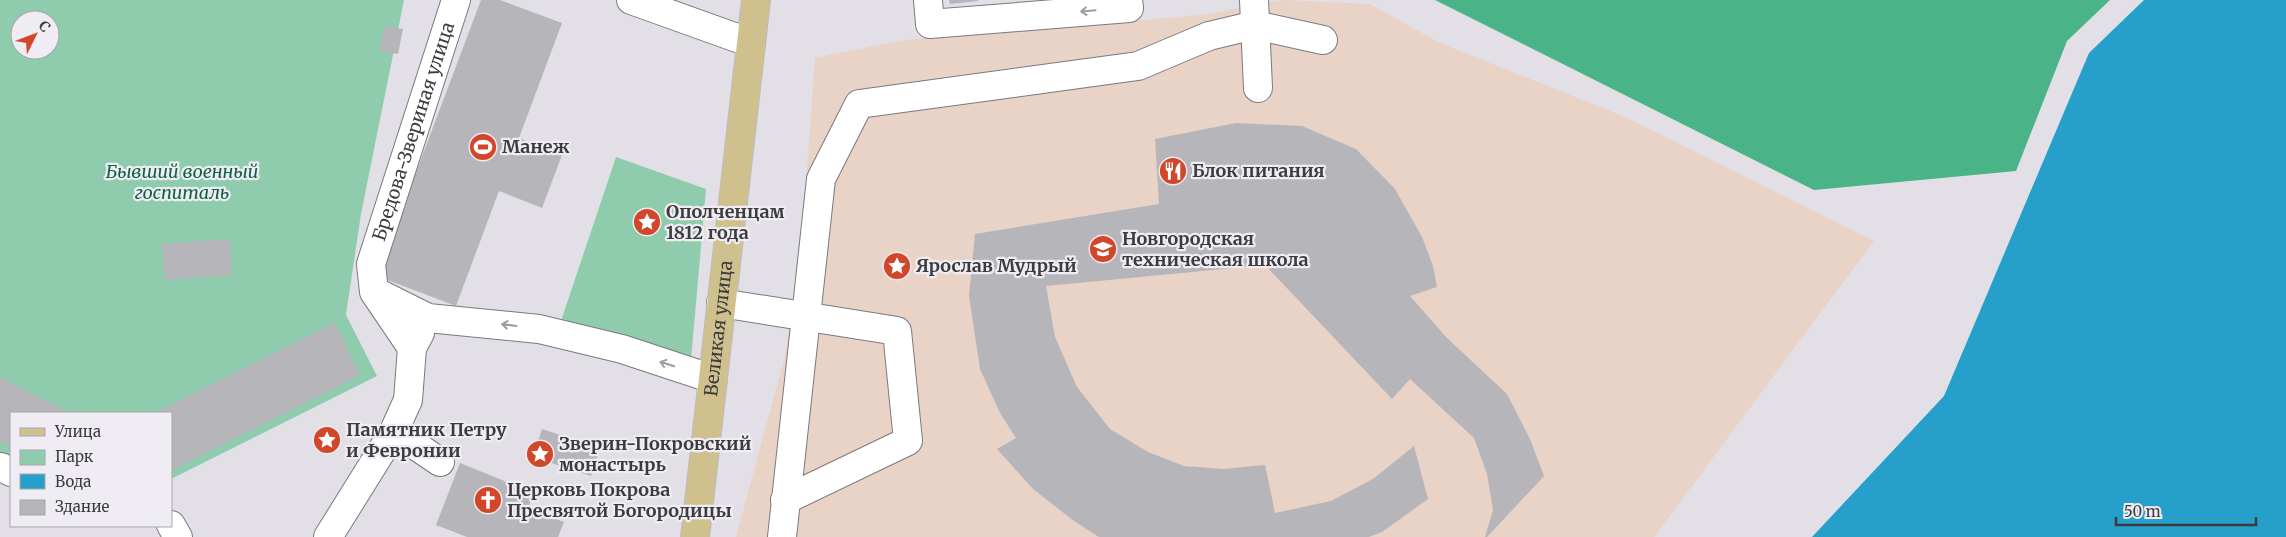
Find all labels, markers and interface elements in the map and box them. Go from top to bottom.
one-way arrow [1080,6,1096,16]
north arrow [10,10,60,60]
text: С [35,17,54,36]
street label: Бредова-Звериная улица [367,19,459,244]
sports icon: Манеж [468,132,498,162]
place label: Манеж [502,135,569,158]
restaurant icon: Блок питания [1158,156,1188,186]
place label: Блок питания [1192,159,1325,182]
park label: Бывший военный госпиталь [106,160,258,204]
place label: Ополченцам 1812 года [666,200,785,244]
place icon: Ополченцам 1812 года [632,207,662,237]
place label: Новгородская техническая школа [1122,227,1309,271]
school or university icon: Новгородская техническая школа [1088,234,1118,264]
place icon: Ярослав Мудрый [882,251,912,281]
place label: Ярослав Мудрый [916,254,1077,277]
street label: Великая улица [699,259,737,397]
one-way arrow [502,320,518,330]
one-way arrow [659,359,675,368]
legend [10,412,172,527]
place label: Памятник Петру и Февронии [346,418,507,462]
text: Улица [54,422,101,441]
place icon: Памятник Петру и Февронии [312,425,342,455]
place label: Зверин-Покровский монастырь [559,432,752,476]
place icon: Зверин-Покровский монастырь [525,439,555,469]
text: Парк [55,447,94,466]
text: Вода [55,472,91,491]
place label: Церковь Покрова Пресвятой Богородицы [507,478,732,522]
church icon: Церковь Покрова Пресвятой Богородицы [473,485,503,515]
scale bar [2116,494,2256,526]
text: Здание [55,497,109,516]
text: 50 m [2124,502,2161,521]

